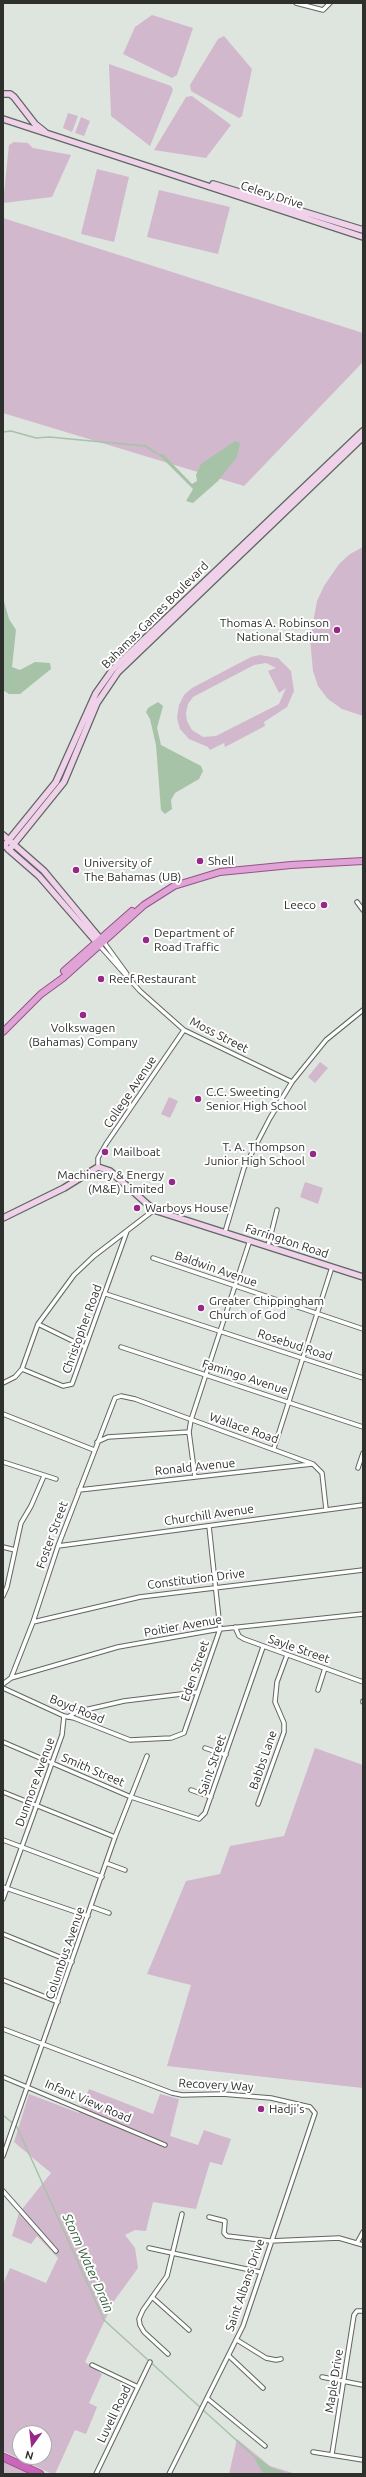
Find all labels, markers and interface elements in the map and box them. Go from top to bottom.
street label: Celery Drive [239,178,305,212]
street label: Bahamas Games Boulevard [99,559,211,671]
place label: Thomas A. Robinson National Stadium [220,616,329,644]
marker: Thomas A. Robinson National Stadium [332,625,342,635]
place label: Shell [208,854,234,868]
place label: University of The Bahamas (UB) [84,856,181,884]
marker: Shell [195,856,205,866]
marker: University of The Bahamas (UB) [71,865,81,875]
place label: Leeco [284,898,316,912]
marker: Leeco [319,900,329,910]
place label: Department of Road Traffic [154,926,234,954]
marker: Department of Road Traffic [141,935,151,945]
place label: Reef Restaurant [109,972,196,986]
marker: Reef Restaurant [96,974,106,984]
marker: Volkswagen (Bahamas) Company [78,1010,88,1020]
street label: Moss Street [187,1014,251,1056]
place label: Volkswagen (Bahamas) Company [28,1021,138,1049]
street label: College Avenue [101,1053,159,1131]
place label: C.C. Sweeting Senior High School [206,1085,307,1113]
marker: C.C. Sweeting Senior High School [193,1094,203,1104]
place label: T. A. Thompson Junior High School [204,1140,305,1168]
place label: Mailboat [113,1145,161,1159]
marker: Mailboat [100,1147,110,1157]
marker: T. A. Thompson Junior High School [308,1149,318,1159]
place label: Machinery & Energy (M&E) Limited [57,1168,164,1196]
marker: Machinery & Energy (M&E) Limited [167,1177,177,1187]
place label: Warboys House [145,1201,228,1215]
marker: Warboys House [132,1203,142,1213]
street label: Farrington Road [244,1221,330,1261]
street label: Baldwin Avenue [173,1248,259,1290]
street label: Christopher Road [59,1282,105,1376]
place label: Greater Chippingham Church of God [209,1294,324,1322]
marker: Greater Chippingham Church of God [196,1303,206,1313]
street label: Rosebud Road [256,1326,334,1364]
street label: Famingo Avenue [200,1356,290,1398]
street label: Wallace Road [208,1409,280,1447]
street label: Ronald Avenue [154,1456,236,1478]
street label: Foster Street [33,1499,71,1571]
street label: Churchill Avenue [163,1502,255,1528]
street label: Constitution Drive [146,1566,246,1592]
street label: Poitier Avenue [143,1612,223,1640]
street label: Sayle Street [266,1632,332,1666]
street label: Eden Street [178,1639,212,1703]
street label: Boyd Road [48,1691,106,1727]
street label: Babbs Lane [246,1729,280,1791]
street label: Saint Street [195,1733,229,1797]
street label: Dunmore Avenue [12,1735,58,1829]
street label: Smith Street [59,1750,127,1790]
street label: Columbus Avenue [42,1905,88,2001]
street label: Infant View Road [43,2076,133,2126]
street label: Recovery Way [178,2076,254,2094]
place label: Hadji's [269,2102,304,2116]
marker: Hadji's [256,2104,266,2114]
water label: Storm Water Drain [59,2211,117,2315]
street label: Saint Albans Drive [222,2237,268,2333]
street label: Maple Drive [322,2348,346,2414]
street label: Luvell Road [94,2383,134,2445]
north arrow [12,2425,52,2465]
text: N [24,2449,35,2462]

